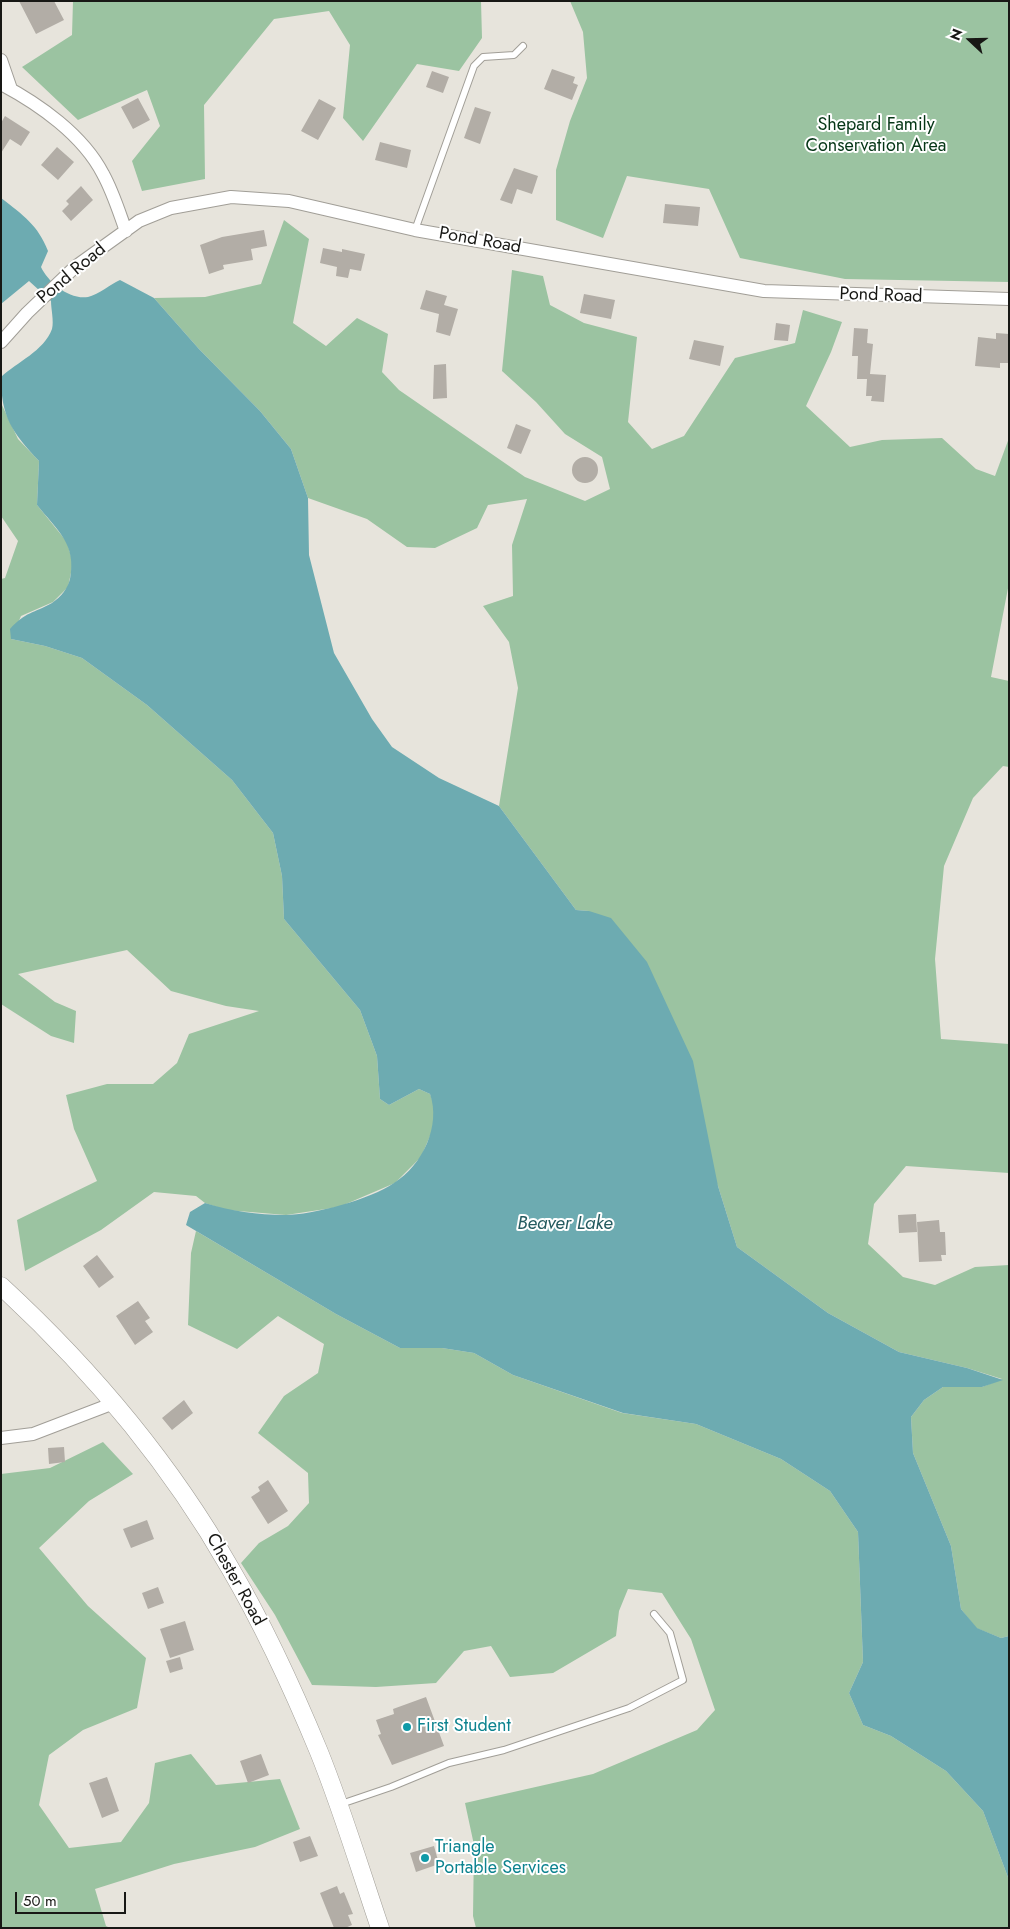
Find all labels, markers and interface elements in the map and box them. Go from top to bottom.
north arrow [945,15,995,65]
text: N [945,26,967,43]
park label: Shepard Family Conservation Area [806,115,946,158]
street label: Pond Road [437,223,523,259]
street label: Pond Road [33,239,111,309]
street label: Pond Road [839,284,923,308]
water label: Beaver Lake [517,1213,613,1235]
street label: Chester Road [201,1530,269,1630]
place label: First Student [417,1716,511,1738]
marker: First Student [401,1721,413,1733]
place label: Triangle Portable Services [435,1837,566,1880]
marker: Triangle Portable Services [419,1852,431,1864]
scale bar [18,1882,129,1914]
text: 50 m [23,1890,57,1912]

